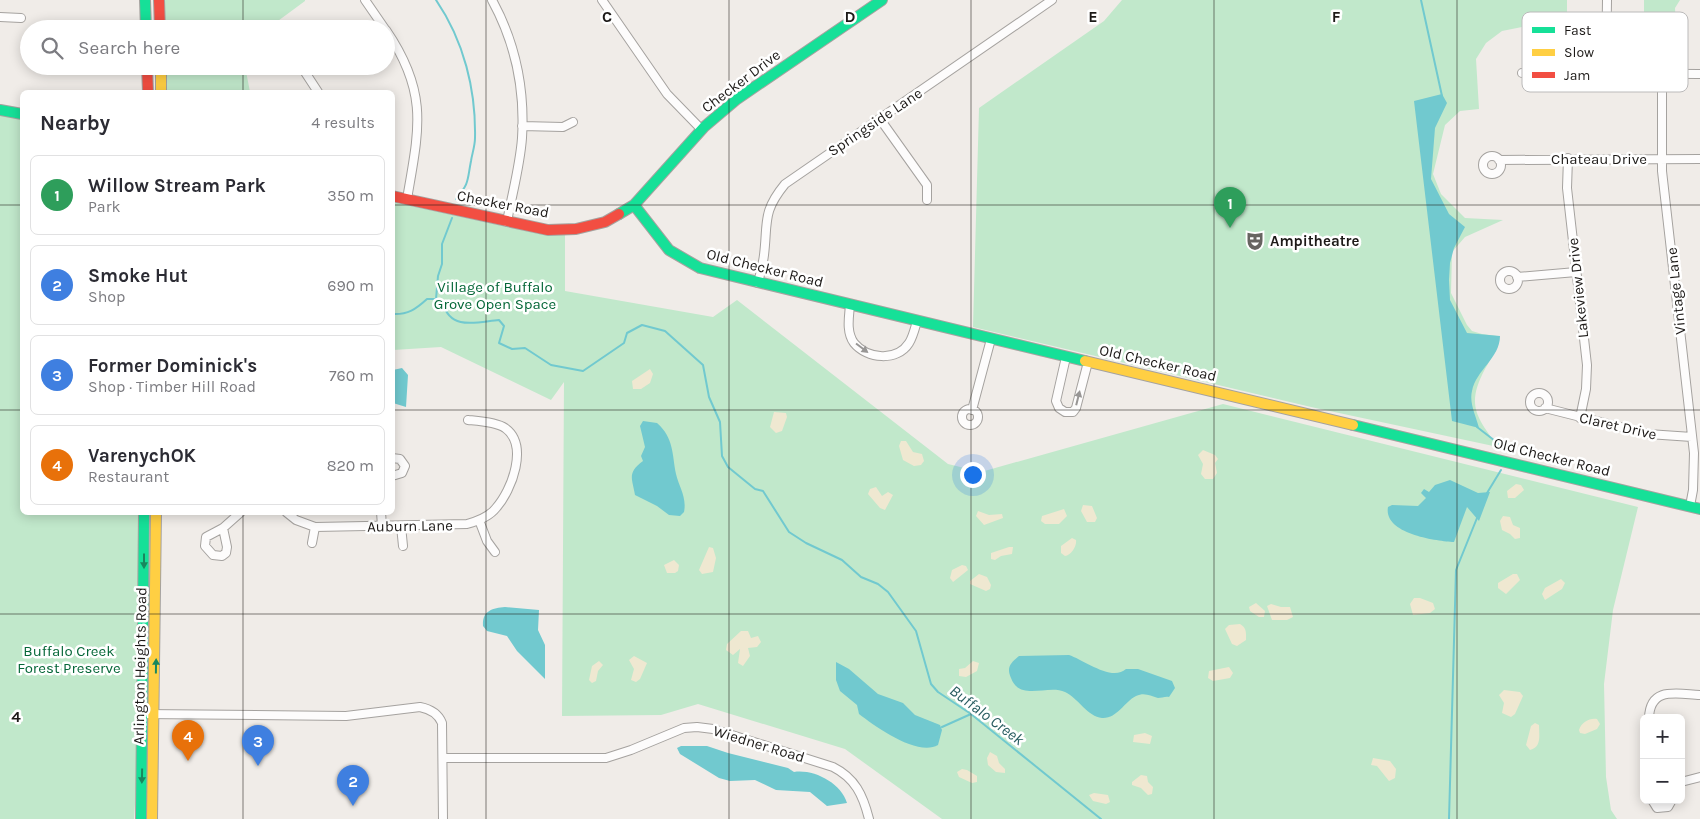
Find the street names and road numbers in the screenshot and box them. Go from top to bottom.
street label: Checker Drive [698,46,784,116]
street label: Springside Lane [824,84,926,160]
street label: Chateau Drive [1551,150,1647,168]
street label: Checker Road [455,186,551,222]
street label: Lakeview Drive [1564,237,1592,339]
street label: Old Checker Road [705,245,825,291]
street label: Vintage Lane [1662,246,1690,336]
street label: Old Checker Road [1098,341,1218,385]
street label: Claret Drive [1577,408,1659,444]
street label: Old Checker Road [1492,434,1612,480]
street label: Auburn Lane [367,516,453,536]
street label: Arlington Heights Road [130,587,150,745]
street label: Wiedner Road [711,722,807,766]

